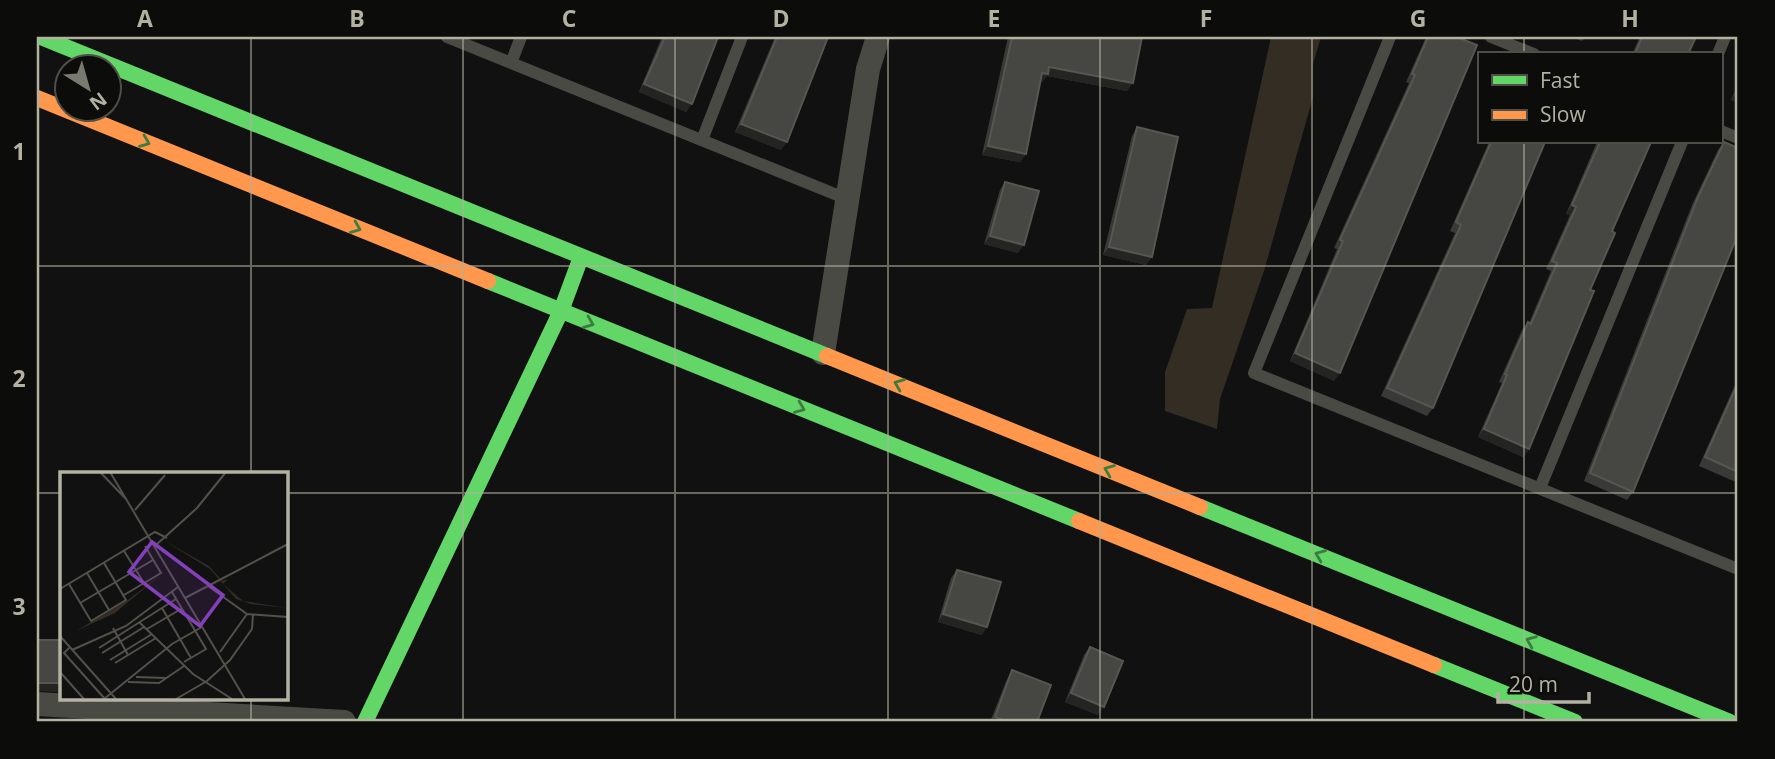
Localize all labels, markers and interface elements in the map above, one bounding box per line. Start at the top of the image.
text: A [137,2,153,34]
text: B [349,2,365,34]
text: C [562,2,576,34]
text: D [772,2,790,34]
text: E [988,2,1000,34]
text: F [1200,2,1212,34]
text: G [1410,2,1426,34]
text: H [1621,2,1639,34]
north arrow [52,52,122,122]
legend [1478,52,1722,144]
text: Fast [1540,66,1580,94]
text: N [84,87,112,117]
text: Slow [1540,100,1586,128]
one-way arrow [138,134,151,148]
text: 1 [12,135,26,167]
one-way arrow [349,219,361,233]
one-way arrow [583,314,595,328]
text: 2 [12,362,26,394]
one-way arrow [893,378,906,392]
one-way arrow [794,400,806,414]
one-way arrow [1104,464,1116,478]
inset map [60,472,287,700]
one-way arrow [1315,550,1327,564]
text: 3 [12,590,26,622]
one-way arrow [1525,636,1537,650]
scale bar [1498,661,1590,705]
text: 20 m [1509,670,1558,698]

